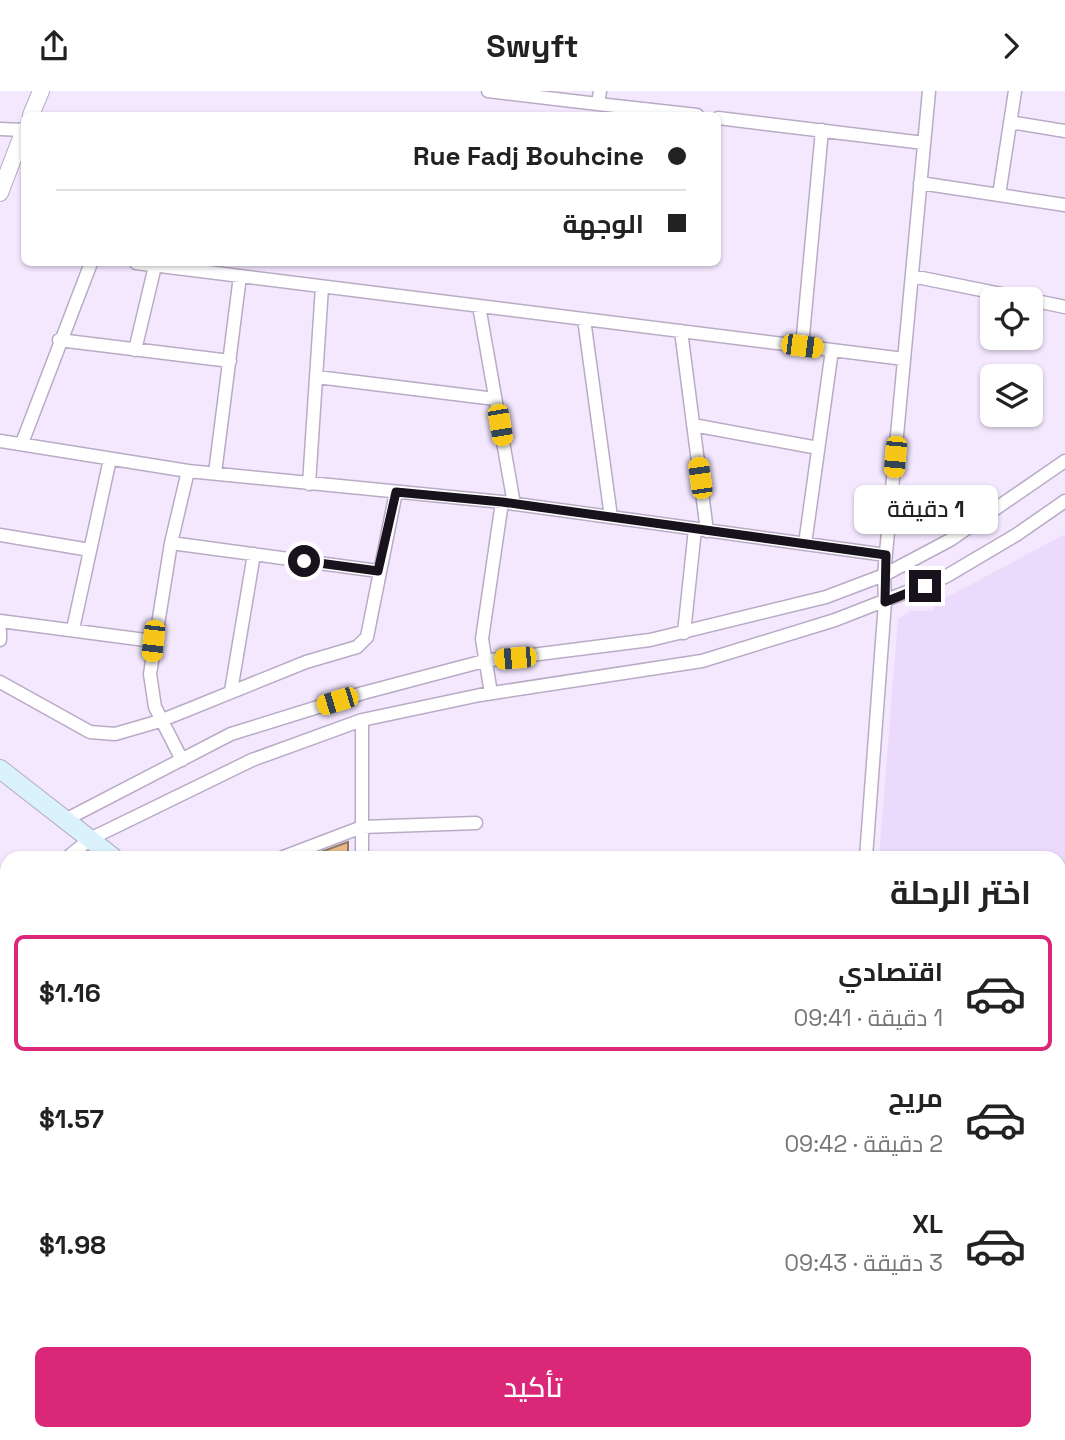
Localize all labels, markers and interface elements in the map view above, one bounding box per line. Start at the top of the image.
text: Swyft [486,26,579,66]
icon: share [35,27,73,65]
icon: forward [992,27,1030,65]
text: Rue Fadj Bouhcine [413,139,644,173]
text: الوجهة [563,207,644,241]
map controls [980,287,1043,427]
button: locate [980,287,1043,350]
car [780,333,825,359]
button: layers [980,364,1043,427]
car [487,402,514,448]
car [883,435,908,479]
car [687,456,714,500]
callout: 1 دقيقة [853,484,997,533]
text: 1 دقيقة [887,494,965,524]
route start [288,545,320,577]
route end [909,570,941,602]
car [141,619,166,663]
car [494,646,537,670]
car [314,685,361,717]
text: اختر الرحلة [890,873,1031,913]
text: اقتصادي [838,955,943,989]
icon: car [964,962,1027,1025]
text: $1.16 [39,976,101,1010]
text: 1 دقيقة · 09:41 [793,1003,943,1033]
text: مريح [888,1081,943,1115]
icon: car [964,1088,1027,1151]
text: $1.57 [39,1102,104,1136]
text: 2 دقيقة · 09:42 [784,1129,943,1159]
text: XL [912,1207,943,1241]
icon: car [964,1214,1027,1277]
text: $1.98 [39,1228,106,1262]
text: 3 دقيقة · 09:43 [784,1248,943,1278]
button: تأكيد [35,1347,1031,1427]

